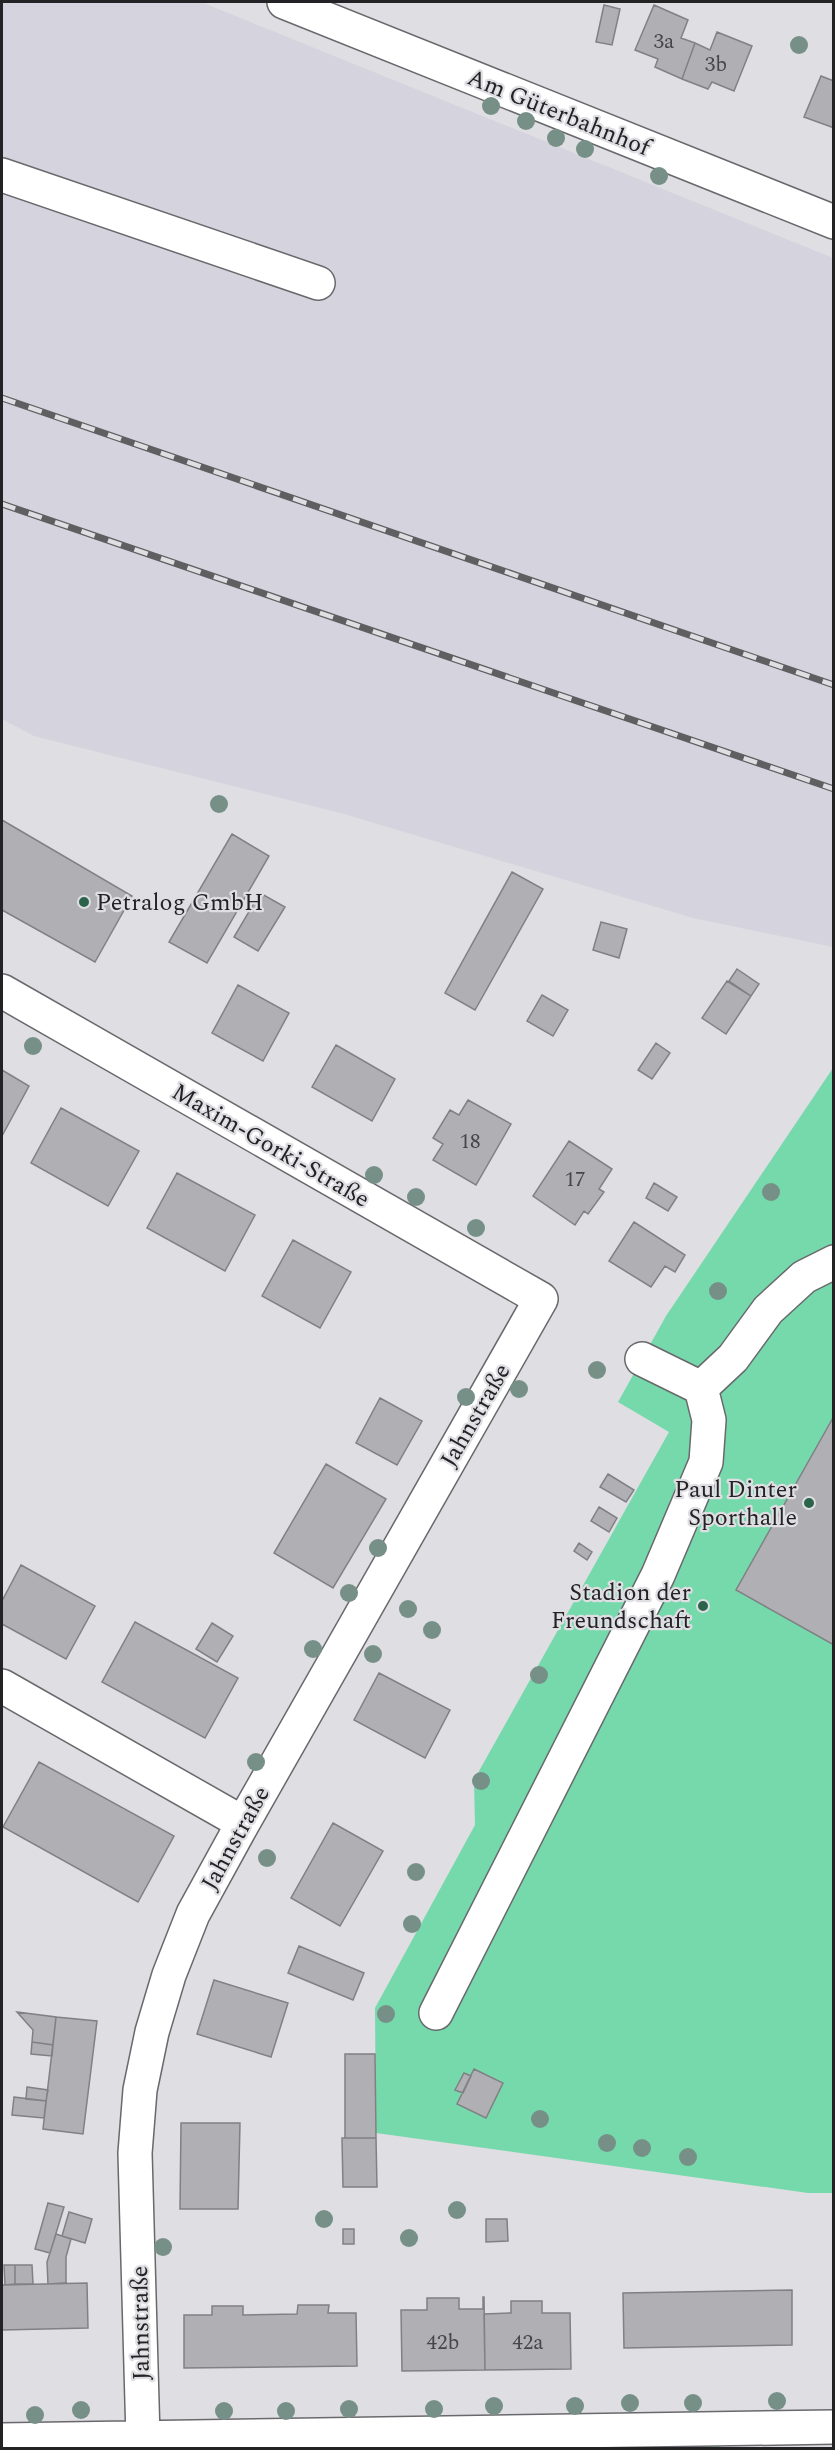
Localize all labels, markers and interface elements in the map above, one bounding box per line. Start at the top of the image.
house number: 3a [654,26,675,58]
house number: 3b [705,49,727,81]
street label: Am Güterbahnhof [462,60,657,167]
place label: Petralog GmbH [96,885,263,921]
marker: Petralog GmbH [77,895,91,909]
street label: Maxim-Gorki-Straße [165,1074,376,1217]
house number: 18 [460,1126,481,1158]
house number: 17 [565,1164,586,1196]
street label: Jahnstraße [432,1357,520,1474]
place label: Paul Dinter Sporthalle [674,1472,797,1536]
marker: Paul Dinter Sporthalle [802,1496,816,1510]
place label: Stadion der Freundschaft [551,1575,691,1639]
marker: Stadion der Freundschaft [696,1599,710,1613]
street label: Jahnstraße [192,1780,279,1897]
street label: Jahnstraße [122,2265,160,2381]
house number: 42b [427,2327,459,2359]
house number: 42a [512,2327,544,2359]

